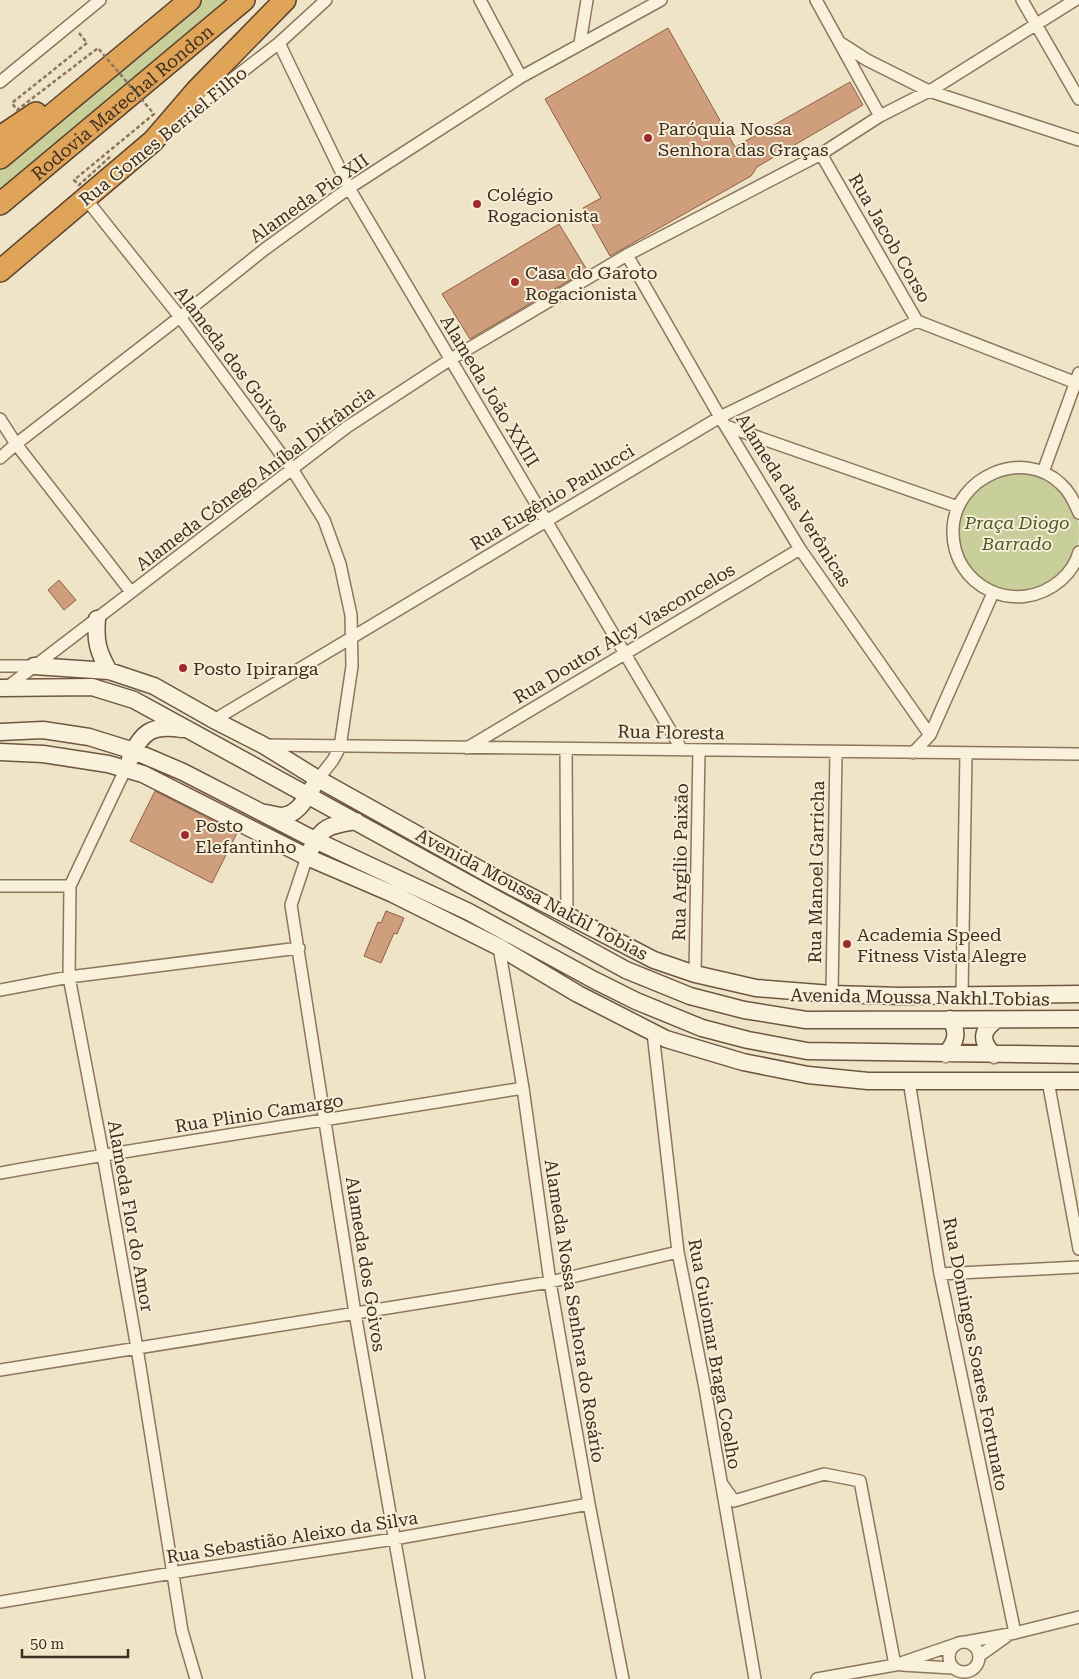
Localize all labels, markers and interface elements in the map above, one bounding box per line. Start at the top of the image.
street label: Rodovia Marechal Rondon [27,20,218,184]
street label: Rua Gomes Berriel Filho [75,62,251,210]
place label: Paróquia Nossa Senhora das Graças [658,118,829,160]
marker: Paróquia Nossa Senhora das Graças [642,132,654,144]
street label: Alameda Pio XII [246,149,372,247]
street label: Rua Jacob Corso [845,170,935,306]
place label: Colégio Rogacionista [487,184,599,226]
marker: Colégio Rogacionista [471,198,483,210]
place label: Casa do Garoto Rogacionista [525,262,657,304]
marker: Casa do Garoto Rogacionista [509,276,521,288]
street label: Alameda dos Goivos [170,282,294,436]
street label: Alameda João XXIII [436,311,544,471]
street label: Alameda Cônego Aníbal Difrância [132,381,379,575]
street label: Alameda das Verônicas [732,410,856,590]
street label: Rua Eugênio Paulucci [466,440,638,554]
park label: Praça Diogo Barrado [963,512,1070,554]
street label: Rua Doutor Alcy Vasconcelos [509,558,739,708]
place label: Posto Ipiranga [193,658,319,679]
marker: Posto Ipiranga [177,662,189,674]
street label: Rua Floresta [617,721,725,743]
street label: Rua Manoel Garricha [804,780,828,964]
street label: Rua Argílio Paixão [668,783,692,941]
place label: Posto Elefantinho [195,815,297,857]
street label: Avenida Moussa Nakhl Tobias [412,824,652,964]
marker: Posto Elefantinho [179,829,191,841]
place label: Academia Speed Fitness Vista Alegre [857,924,1027,966]
marker: Academia Speed Fitness Vista Alegre [841,938,853,950]
street label: Avenida Moussa Nakhl Tobias [790,984,1050,1010]
street label: Rua Plinio Camargo [173,1089,345,1137]
street label: Alameda Flor do Amor [104,1118,158,1314]
street label: Alameda Nossa Senhora do Rosário [541,1158,609,1464]
street label: Alameda dos Goivos [342,1175,390,1353]
street label: Rua Domingos Soares Fortunato [939,1215,1013,1493]
street label: Rua Guiomar Braga Coelho [684,1237,746,1471]
street label: Rua Sebastião Aleixo da Silva [165,1507,419,1567]
scale bar [22,1626,129,1658]
text: 50 m [30,1635,65,1653]

